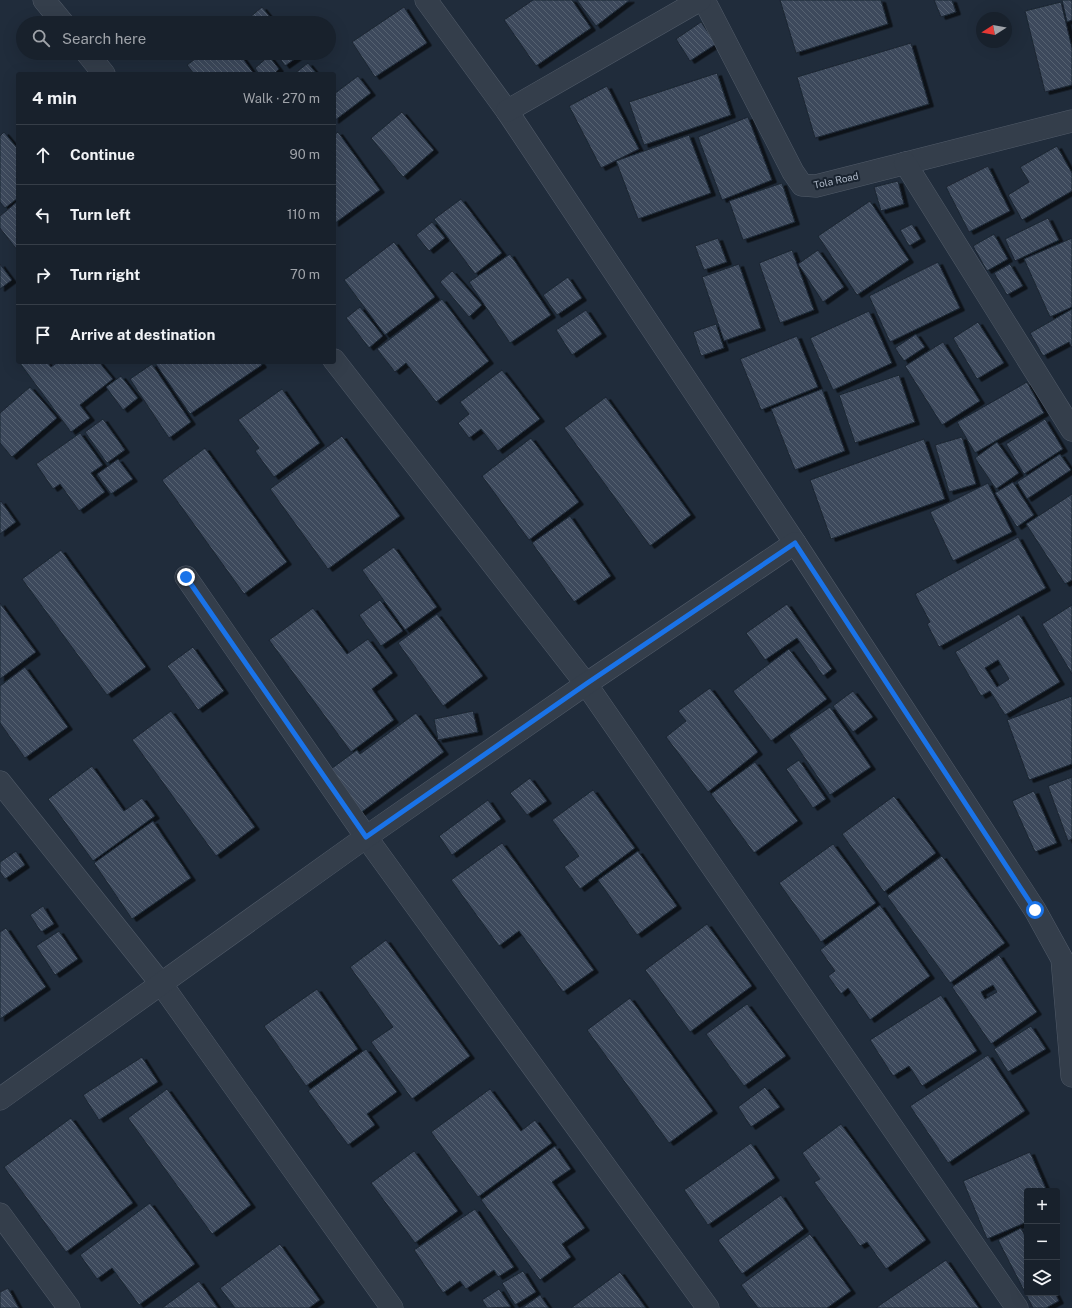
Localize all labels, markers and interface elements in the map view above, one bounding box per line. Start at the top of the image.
north arrow [976,12,1012,48]
search box [16,16,336,60]
icon: search [30,27,52,49]
text: Search here [62,30,146,47]
text: 4 min [32,88,77,108]
text: Walk · 270 m [243,91,320,106]
icon: ahead [32,144,54,166]
text: Continue [70,146,135,163]
text: 90 m [290,147,320,162]
street label: Tola Road [812,169,860,191]
icon: left [32,204,54,226]
text: Turn left [70,206,131,223]
text: 110 m [287,207,320,222]
icon: right [32,264,54,286]
text: Turn right [70,266,140,283]
text: 70 m [290,267,320,282]
icon: arrive [32,324,54,346]
text: Arrive at destination [70,326,215,343]
route end [177,568,195,586]
route start [1026,901,1044,919]
map controls [1024,1188,1060,1296]
button: + [1024,1188,1060,1224]
button: − [1024,1224,1060,1260]
button: layers [1024,1260,1060,1296]

